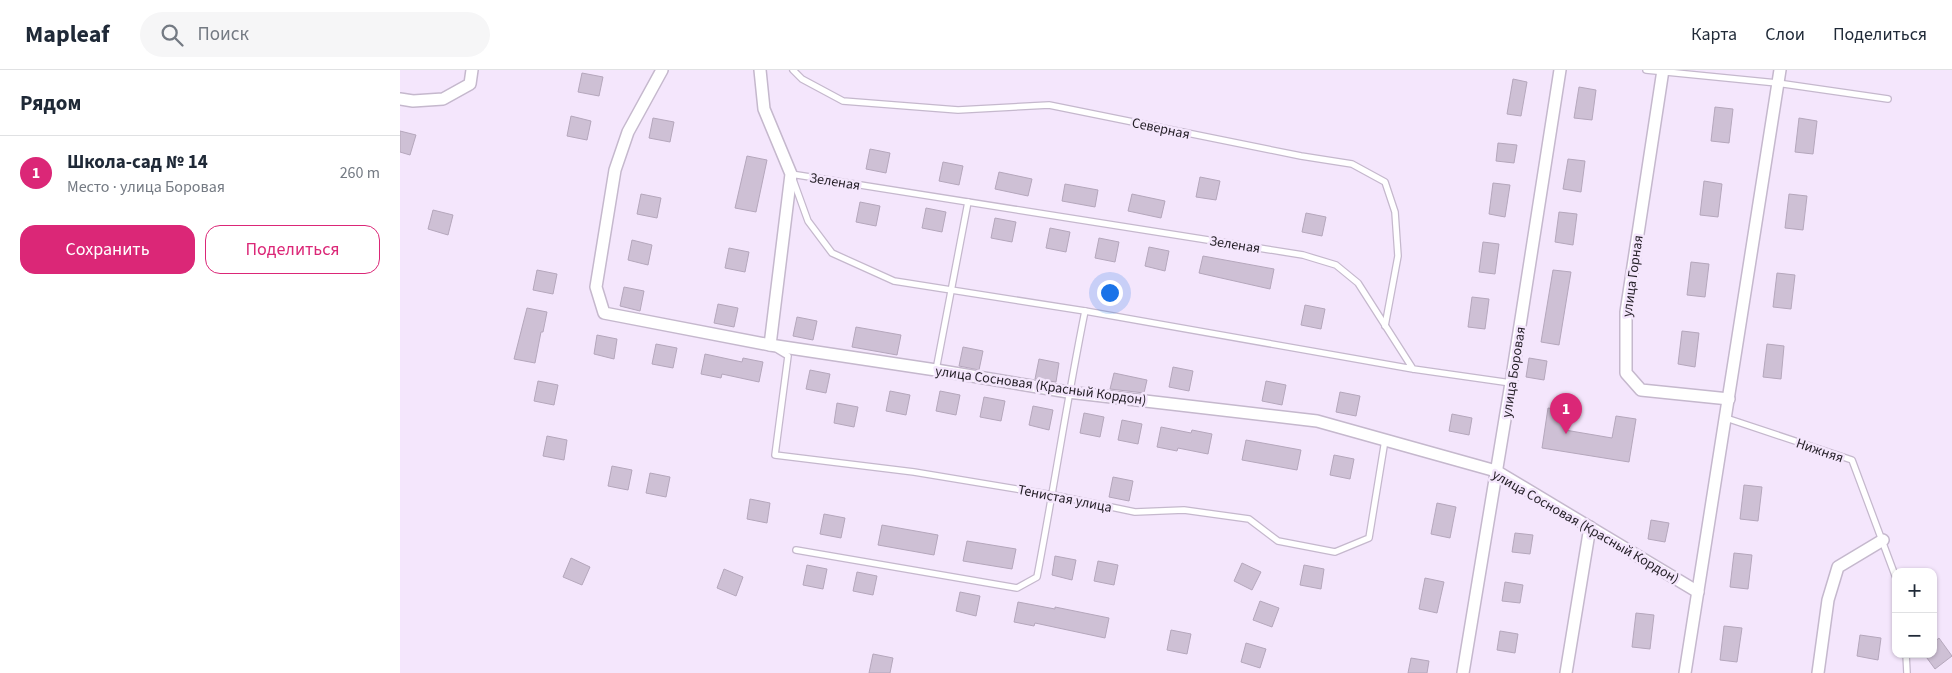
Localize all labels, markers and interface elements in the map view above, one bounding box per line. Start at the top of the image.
search box [140,12,490,57]
text: Mapleaf [25,17,110,52]
icon: search [158,21,186,49]
text: Поиск [198,21,249,48]
text: Карта [1691,22,1737,47]
text: Слои [1765,22,1805,47]
text: Поделиться [1833,22,1927,47]
text: Рядом [20,88,81,118]
street label: Северная [1130,113,1192,145]
text: Школа-сад № 14 [67,149,208,176]
text: 1 [32,162,40,184]
text: 260 m [340,162,380,184]
street label: Зеленая [808,168,862,196]
text: Место · улица Боровая [67,176,225,198]
button: Сохранить [20,225,195,274]
button: Поделиться [205,225,380,274]
street label: Зеленая [1208,231,1262,259]
street label: улица Горная [1617,234,1649,318]
your location [1097,280,1123,306]
street label: улица Боровая [1497,325,1531,419]
street label: улица Сосновая (Красный Кордон) [934,361,1148,411]
pin: 1 [1550,393,1582,434]
street label: Нижняя [1793,434,1846,468]
street label: улица Сосновая (Красный Кордон) [1488,465,1683,589]
street label: Тенистая улица [1016,480,1114,518]
map controls [1892,568,1937,658]
button: + [1892,568,1937,613]
button: − [1892,613,1937,658]

